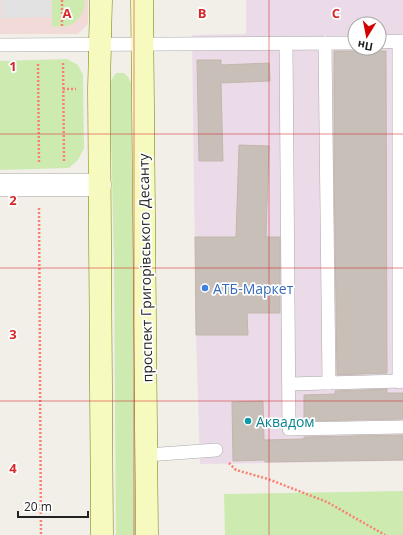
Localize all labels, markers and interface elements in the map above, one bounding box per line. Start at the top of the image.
text: A [63,4,72,22]
text: B [198,4,207,22]
text: C [332,4,340,22]
north arrow [347,16,387,56]
text: Пн [356,38,374,55]
text: 1 [9,57,17,75]
street label: проспект Григорівського Десанту [133,152,156,383]
text: 2 [9,191,17,209]
place label: АТБ-Маркет [213,279,294,298]
marker: АТБ-Маркет [200,283,210,293]
text: 3 [9,325,17,343]
place label: Аквадом [256,412,315,431]
marker: Аквадом [243,416,253,426]
text: 4 [9,459,17,477]
scale bar [18,493,88,519]
text: 20 m [24,498,52,515]

